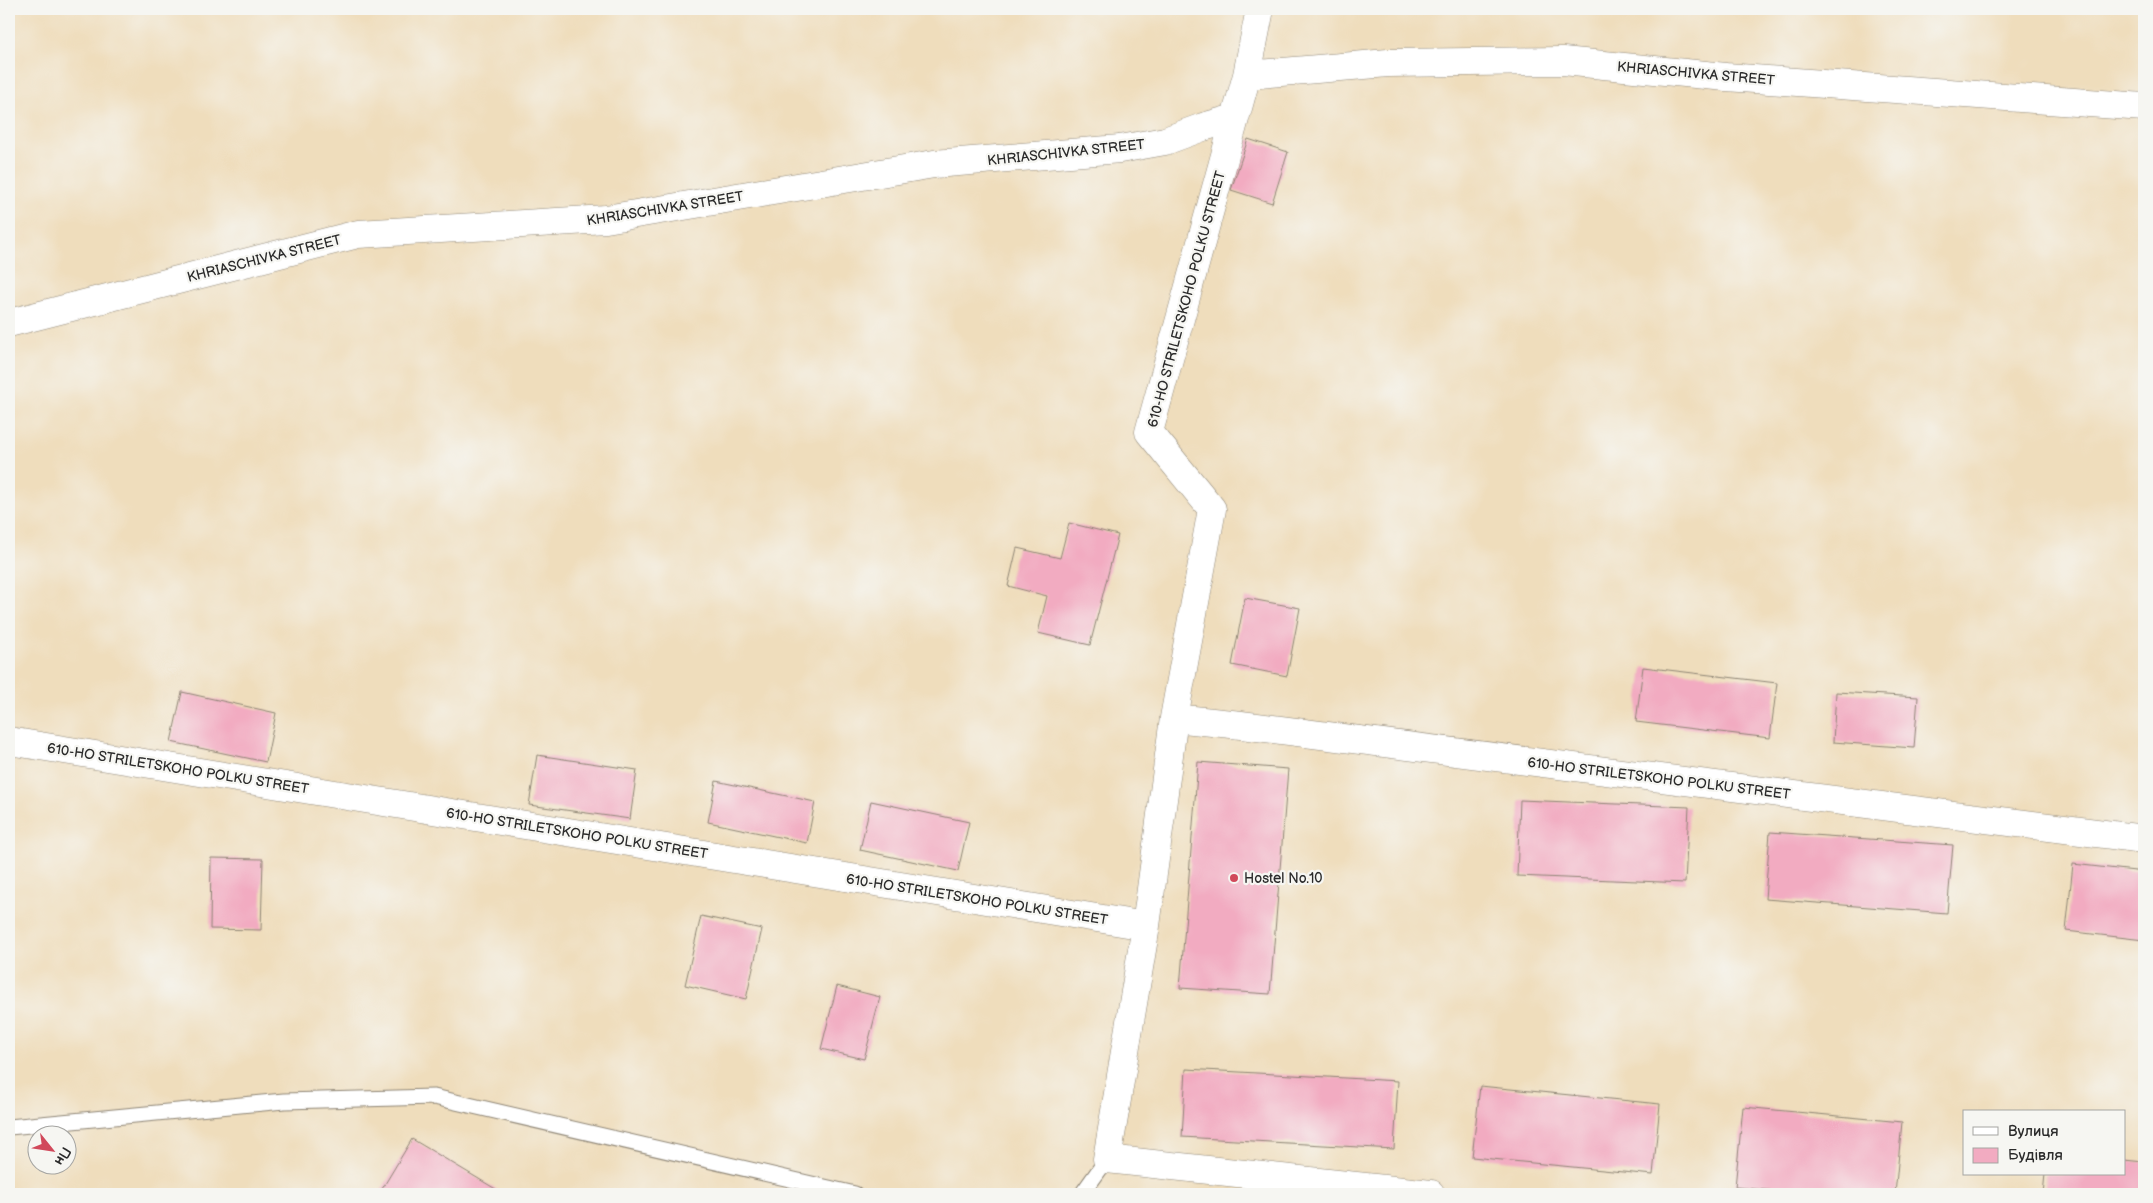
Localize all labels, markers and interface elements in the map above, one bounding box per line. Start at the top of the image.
street label: KHRIASCHIVKA STREET [1616,58,1776,89]
street label: KHRIASCHIVKA STREET [986,136,1146,169]
street label: 610-HO STRILETSKOHO POLKU STREET [1144,168,1229,429]
street label: KHRIASCHIVKA STREET [586,188,745,229]
street label: KHRIASCHIVKA STREET [185,231,344,286]
street label: 610-HO STRILETSKOHO POLKU STREET [46,739,311,798]
street label: 610-HO STRILETSKOHO POLKU STREET [1526,754,1792,803]
street label: 610-HO STRILETSKOHO POLKU STREET [445,804,710,863]
street label: 610-HO STRILETSKOHO POLKU STREET [845,870,1110,929]
place label: Hostel No.10 [1244,870,1323,887]
marker: Hostel No.10 [1228,872,1240,884]
legend [1963,1110,2126,1176]
text: Вулиця [2008,1122,2059,1141]
north arrow [28,1126,78,1176]
text: Пн [51,1144,75,1169]
text: Будівля [2008,1146,2063,1165]

